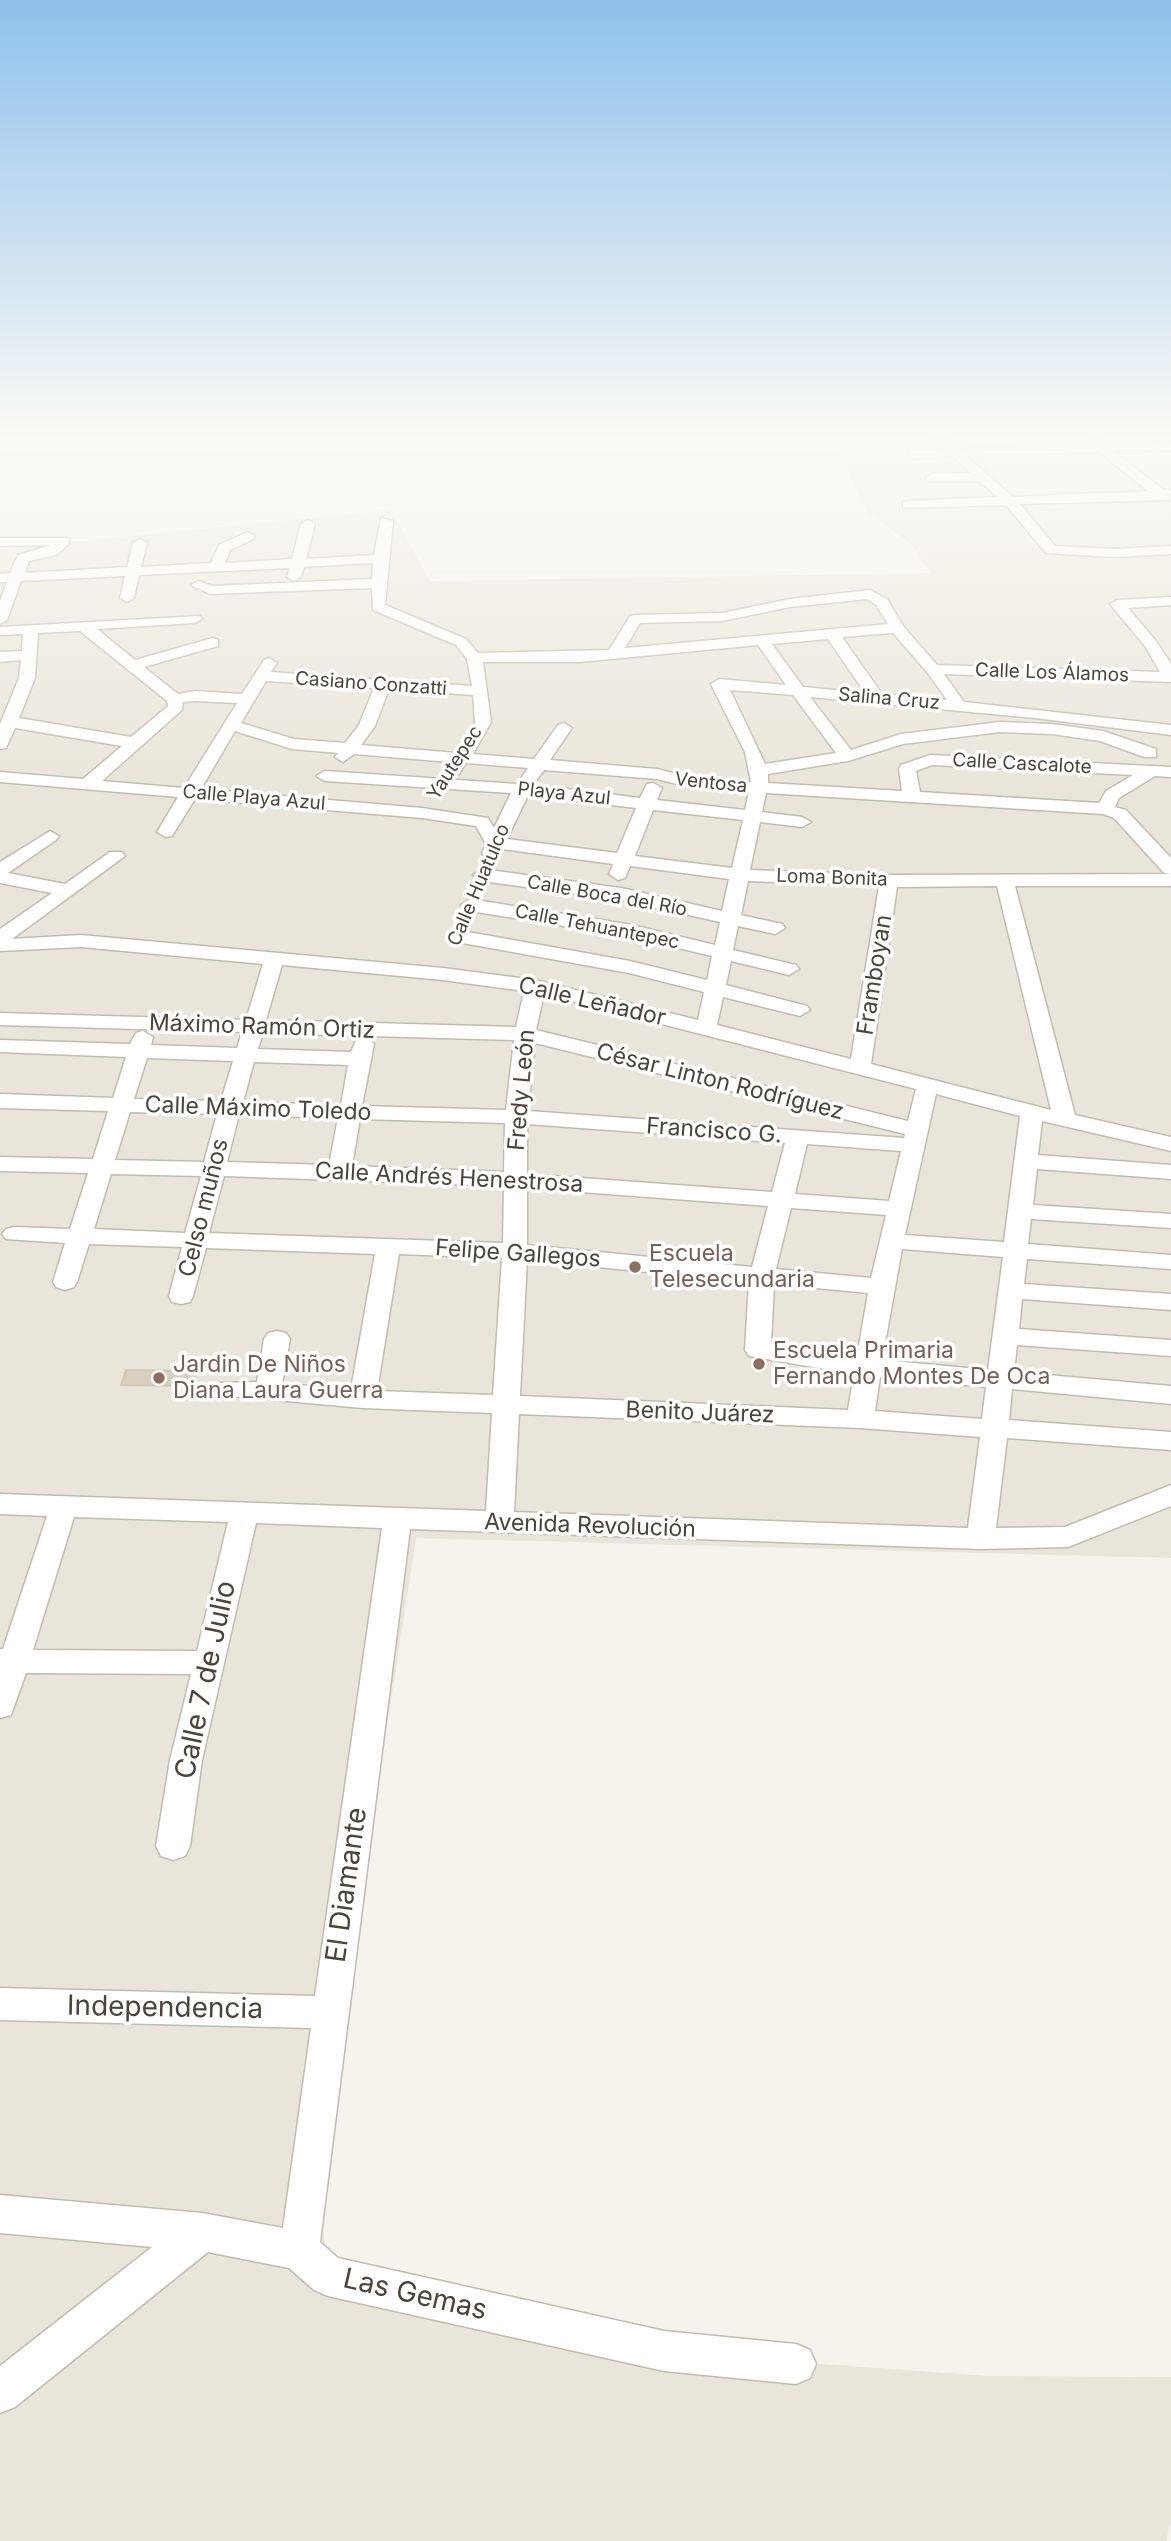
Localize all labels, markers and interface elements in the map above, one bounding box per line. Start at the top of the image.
street label: Calle Los Álamos [975,659,1129,687]
street label: Casiano Conzatti [294,667,448,701]
street label: Salina Cruz [837,683,941,715]
street label: Yautepec [423,722,487,804]
street label: Calle Cascalote [952,749,1092,779]
street label: Ventosa [674,768,748,798]
street label: Playa Azul [516,778,612,810]
street label: Calle Playa Azul [182,780,326,816]
street label: Calle Huatulco [443,820,515,950]
street label: Loma Bonita [776,865,888,891]
street label: Calle Boca del Río [525,871,689,921]
street label: Calle Tehuantepec [513,900,681,954]
street label: Framboyan [852,913,898,1037]
street label: Calle Leñador [516,972,668,1032]
street label: Máximo Ramón Ortiz [148,1009,376,1045]
street label: Fredy León [503,1028,541,1152]
street label: César Linton Rodríguez [593,1038,847,1126]
street label: Calle Máximo Toledo [144,1091,372,1127]
street label: Francisco G. [645,1112,783,1150]
street label: Celso muños [174,1136,234,1280]
street label: Calle Andrés Henestrosa [314,1157,584,1199]
street label: Felipe Gallegos [434,1234,602,1274]
place label: Escuela Telesecundaria [649,1240,815,1294]
marker: Escuela Telesecundaria [627,1259,643,1275]
place label: Escuela Primaria Fernando Montes De Oca [773,1337,1050,1391]
place label: Jardin De Niños Diana Laura Guerra [173,1351,383,1405]
marker: Escuela Primaria Fernando Montes De Oca [751,1356,767,1372]
marker: Jardin De Niños Diana Laura Guerra [151,1370,167,1386]
street label: Benito Juárez [625,1397,775,1429]
street label: Avenida Revolución [484,1509,696,1543]
street label: Calle 7 de Julio [169,1578,243,1782]
street label: El Diamante [319,1805,375,1965]
street label: Independencia [67,1989,263,2027]
street label: Las Gemas [340,2262,490,2328]

